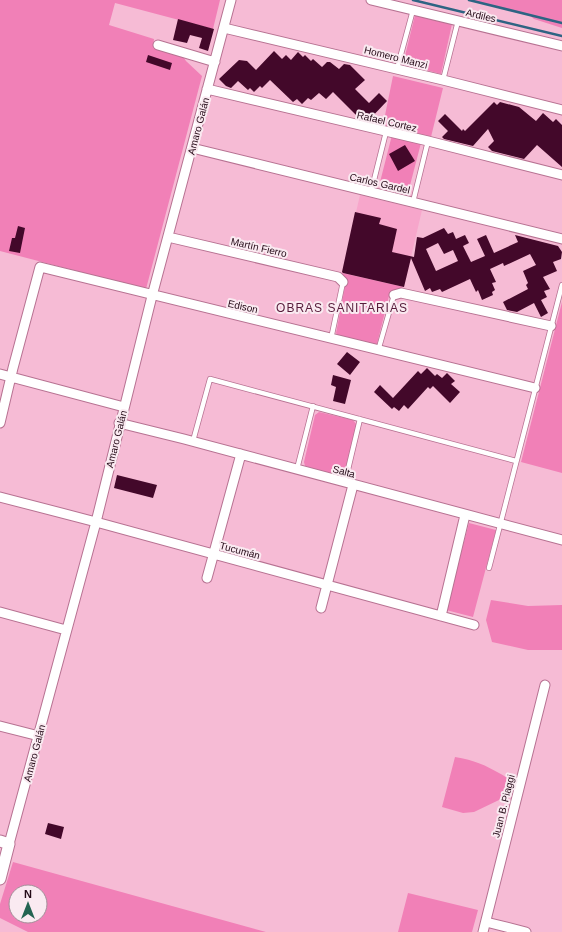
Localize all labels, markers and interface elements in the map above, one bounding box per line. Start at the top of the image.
street label: Ardiles [465,7,497,24]
street label: Homero Manzi [363,44,429,71]
street label: Amaro Galán [186,96,211,156]
street label: Rafael Cortez [356,109,418,134]
street label: Carlos Gardel [349,171,411,196]
street label: Martín Fierro [230,236,288,259]
street label: Edison [227,298,259,315]
district label: OBRAS SANITARIAS [276,301,408,315]
street label: Amaro Galán [104,409,129,469]
street label: Salta [331,463,357,480]
street label: Tucumán [218,540,261,561]
street label: Amaro Galán [22,723,47,783]
street label: Juan B. Piaggi [490,773,517,839]
north arrow [8,884,48,924]
text: N [24,888,32,900]

